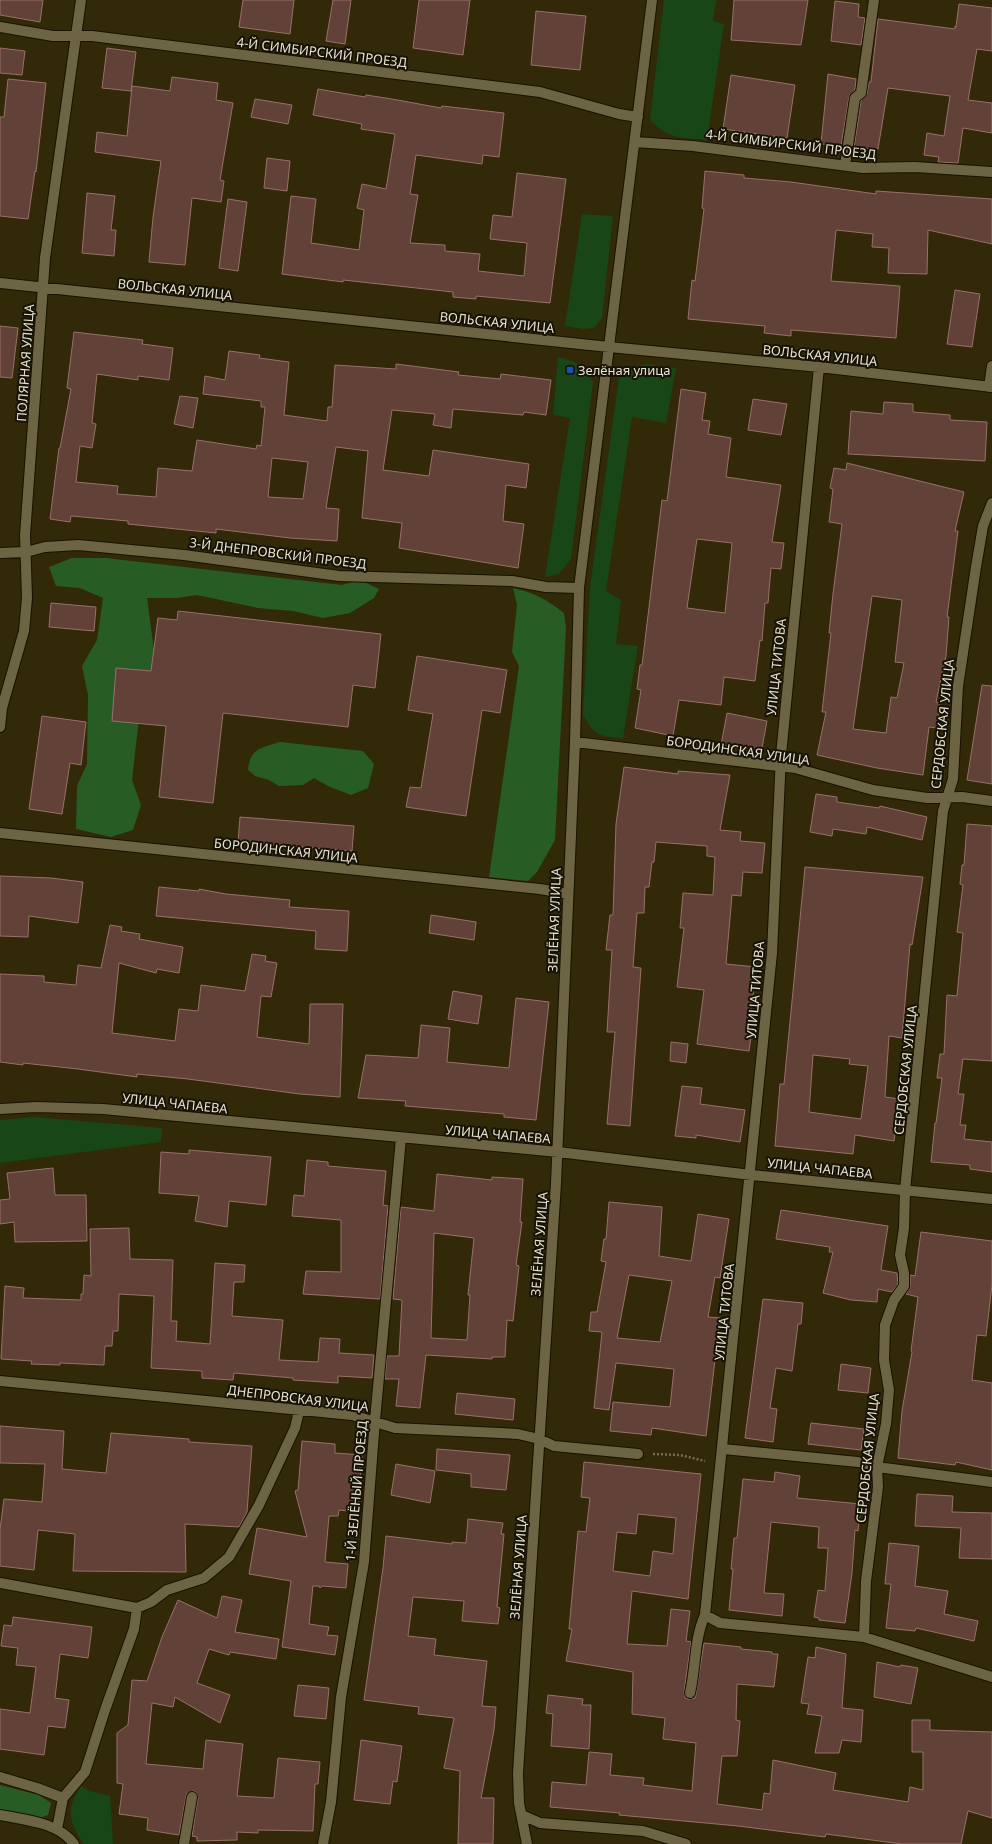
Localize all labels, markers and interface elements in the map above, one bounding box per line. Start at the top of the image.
street label: 4-Й СИМБИРСКИЙ ПРОЕЗД [236,33,409,71]
street label: 4-Й СИМБИРСКИЙ ПРОЕЗД [705,125,878,163]
street label: ВОЛЬСКАЯ УЛИЦА [117,274,234,304]
street label: ПОЛЯРНАЯ УЛИЦА [12,303,38,422]
street label: ВОЛЬСКАЯ УЛИЦА [439,307,556,337]
street label: ВОЛЬСКАЯ УЛИЦА [762,340,879,370]
place label: Зелёная улица [578,361,670,379]
marker: Зелёная улица [565,365,575,375]
street label: 3-Й ДНЕПРОВСКИЙ ПРОЕЗД [189,533,368,573]
street label: УЛИЦА ТИТОВА [762,617,790,717]
street label: СЕРДОБСКАЯ УЛИЦА [926,658,958,790]
street label: БОРОДИНСКАЯ УЛИЦА [665,731,812,769]
street label: БОРОДИНСКАЯ УЛИЦА [213,833,360,867]
street label: ЗЕЛЁНАЯ УЛИЦА [543,867,565,972]
street label: УЛИЦА ТИТОВА [742,940,768,1039]
street label: СЕРДОБСКАЯ УЛИЦА [889,1004,921,1136]
street label: УЛИЦА ЧАПАЕВА [121,1089,229,1118]
street label: УЛИЦА ЧАПАЕВА [444,1120,552,1148]
street label: УЛИЦА ЧАПАЕВА [766,1154,874,1183]
street label: ЗЕЛЁНАЯ УЛИЦА [526,1191,552,1297]
street label: УЛИЦА ТИТОВА [710,1262,738,1362]
street label: ДНЕПРОВСКАЯ УЛИЦА [226,1380,370,1416]
street label: СЕРДОБСКАЯ УЛИЦА [851,1392,883,1524]
street label: 1-Й ЗЕЛЁНЫЙ ПРОЕЗД [341,1419,371,1562]
street label: ЗЕЛЁНАЯ УЛИЦА [505,1514,531,1620]

